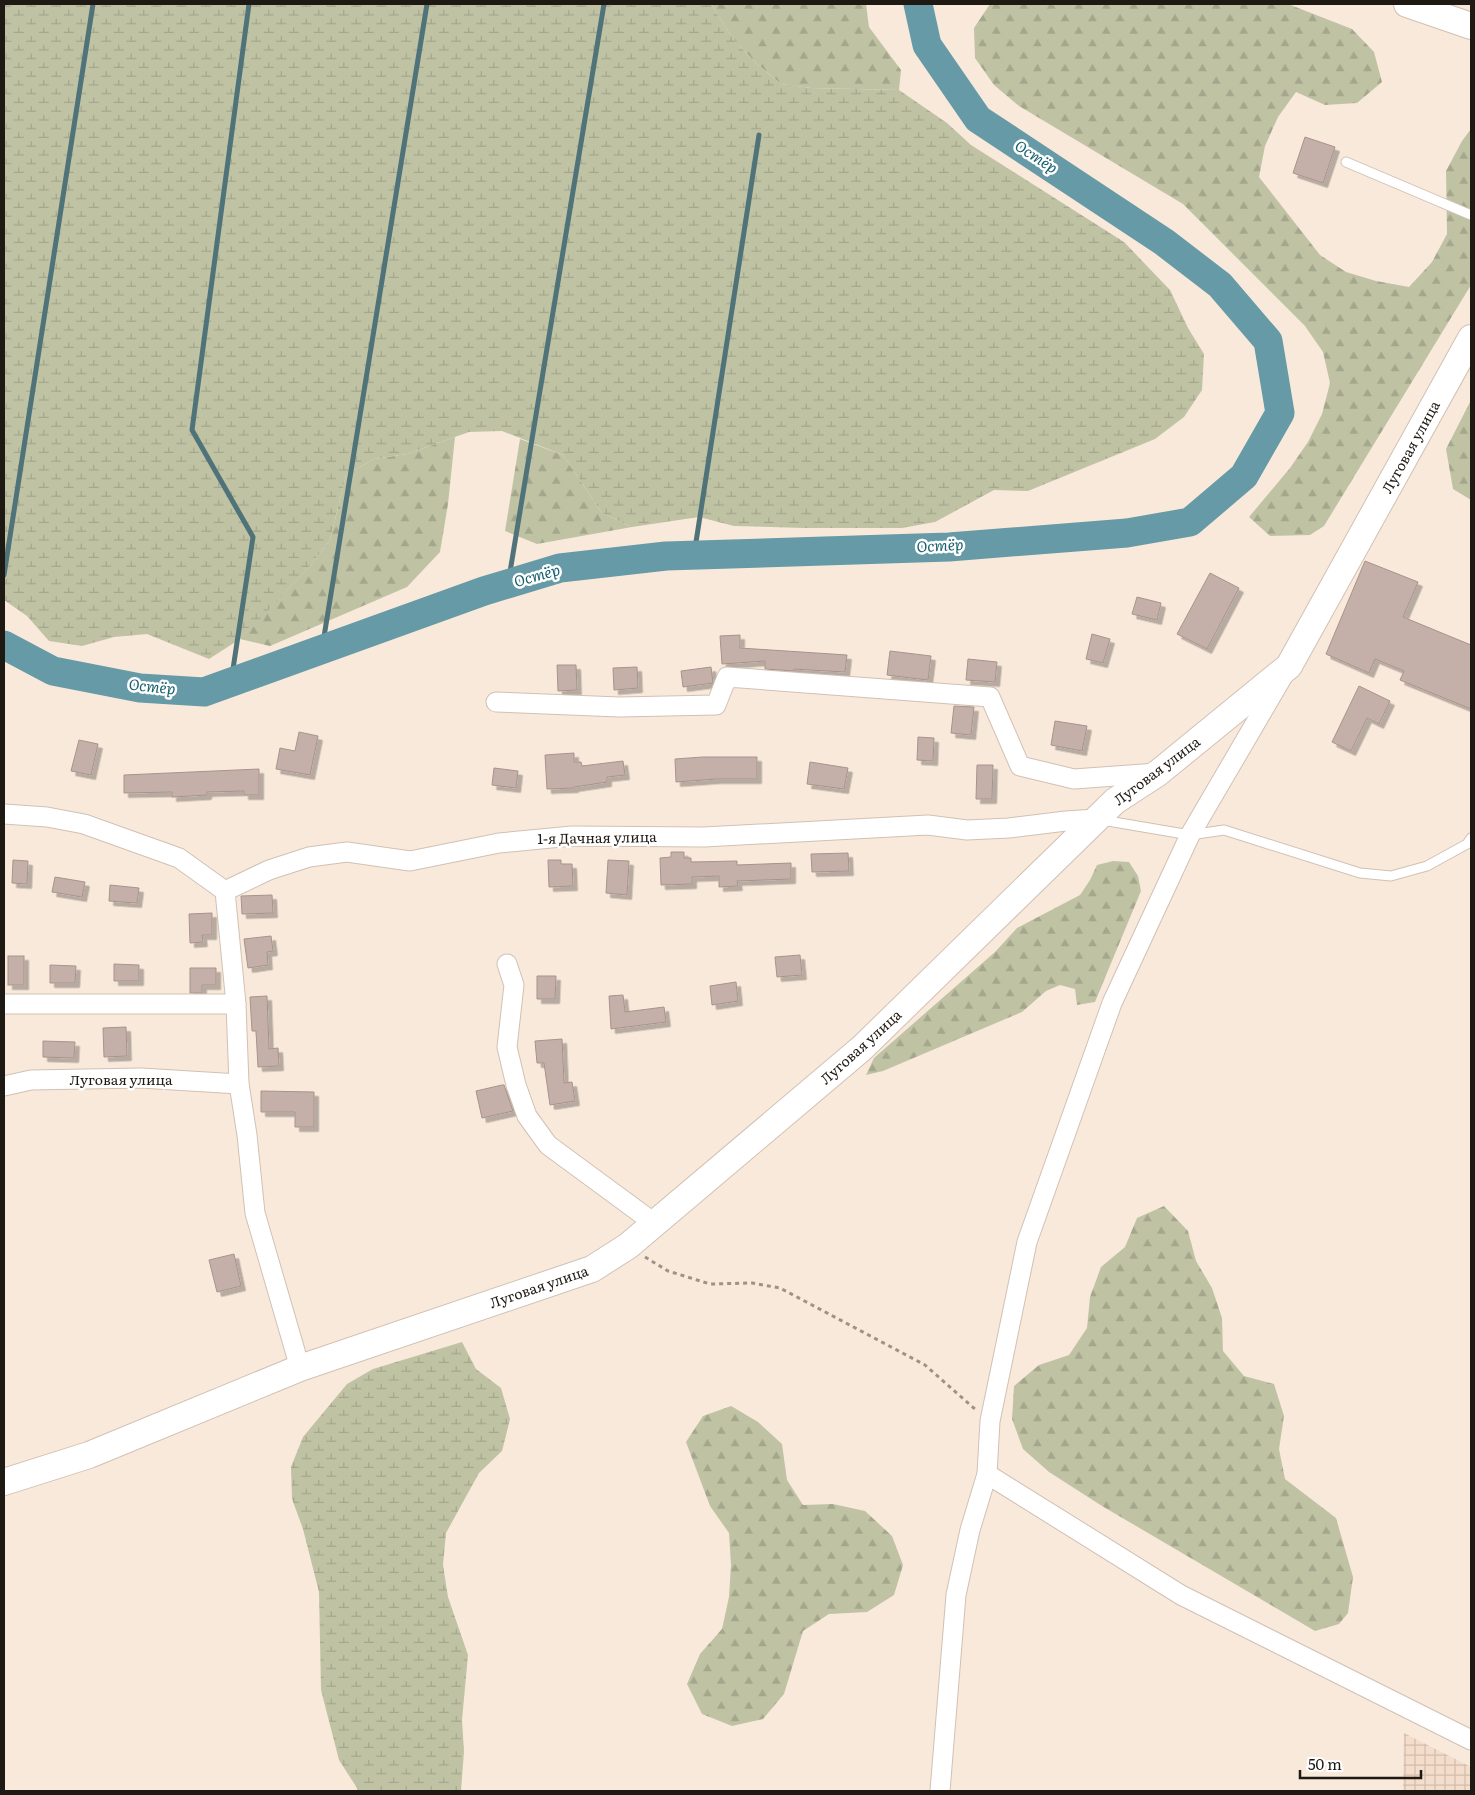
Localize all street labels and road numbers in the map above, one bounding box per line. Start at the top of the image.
street label: Луговая улица [1376,396,1444,496]
street label: Луговая улица [1109,731,1204,809]
street label: 1-я Дачная улица [537,826,657,848]
street label: Луговая улица [815,1004,906,1088]
street label: Луговая улица [69,1069,173,1089]
street label: Луговая улица [487,1260,591,1312]

